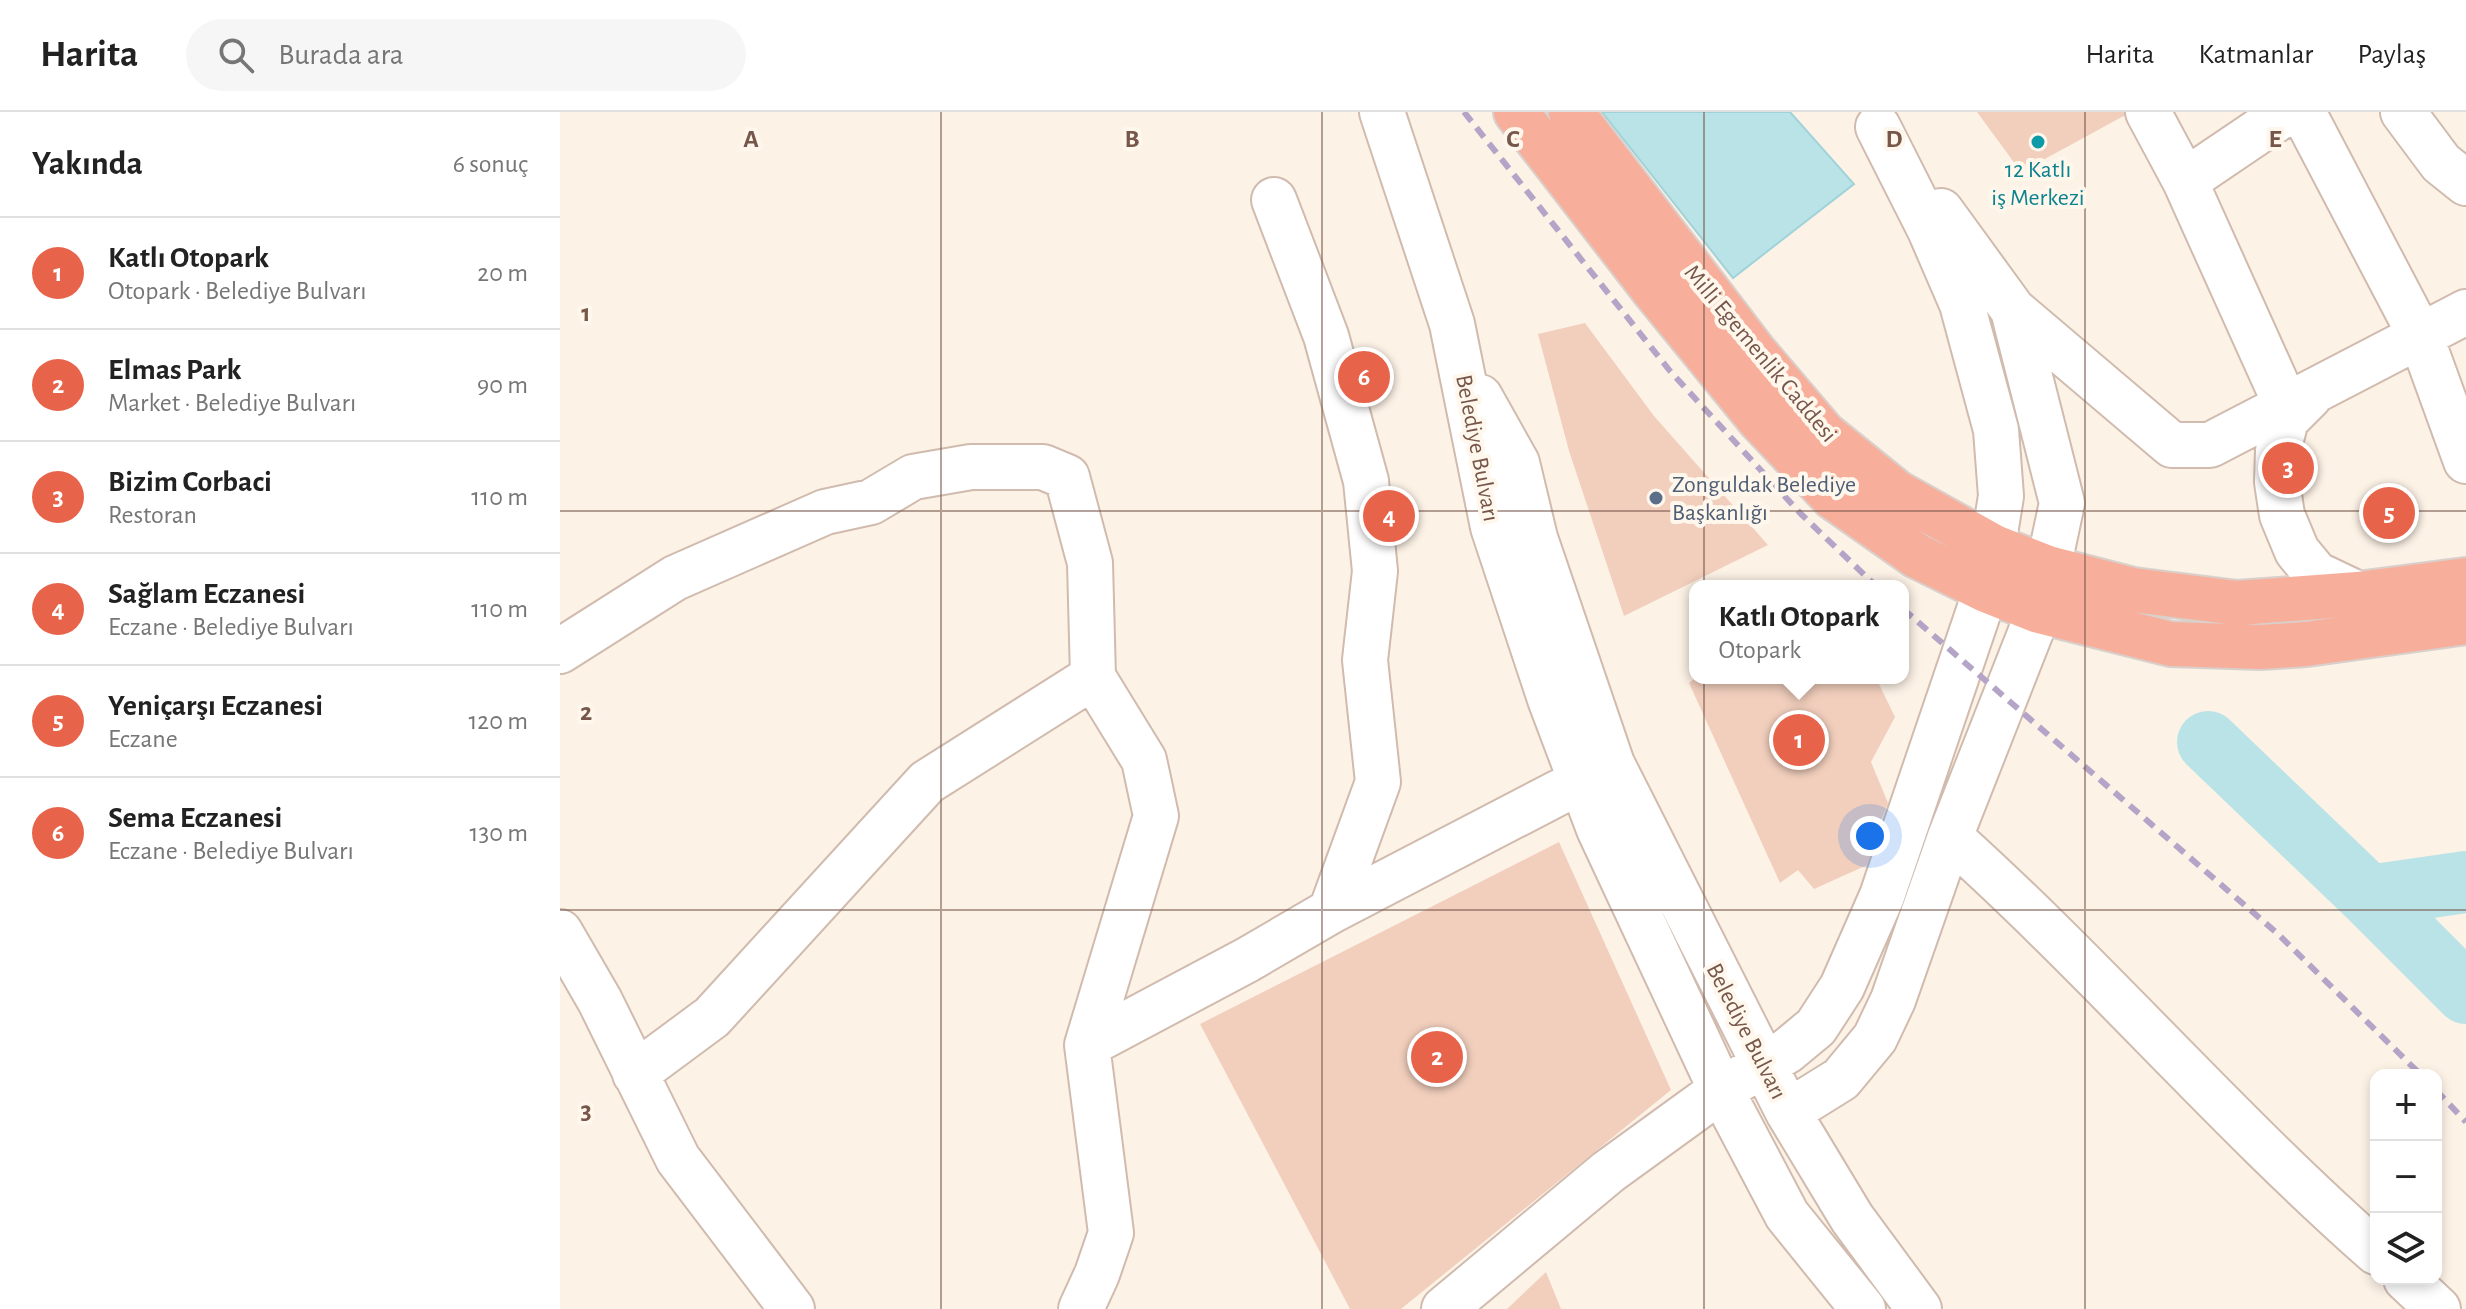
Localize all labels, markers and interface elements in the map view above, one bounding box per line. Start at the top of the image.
search box [186,19,746,91]
icon: search [214,33,258,77]
text: Harita [40,36,138,74]
text: Burada ara [278,40,404,70]
text: Harita [2085,41,2154,69]
text: Katmanlar [2198,41,2313,69]
text: Paylaş [2357,41,2426,69]
text: A [743,126,759,152]
text: B [1124,126,1140,152]
text: C [1506,126,1520,152]
text: D [1885,126,1903,152]
text: E [2268,126,2282,152]
marker: 12 Katlı iş Merkezi [2029,133,2047,151]
text: Yakında [32,147,143,181]
text: 6 sonuç [453,151,528,177]
place label: 12 Katlı iş Merkezi [1991,158,2085,210]
text: Katlı Otopark [108,243,269,273]
text: 1 [53,260,63,286]
text: 20 m [477,260,528,286]
street label: Milli Egemenlik Caddesi [1679,260,1841,447]
text: Otopark · Belediye Bulvarı [108,278,367,304]
text: 1 [581,300,591,326]
pin: 6 [1338,347,1390,407]
text: Elmas Park [108,355,241,385]
text: 2 [52,372,64,398]
text: 90 m [477,372,528,398]
street label: Belediye Bulvarı [1451,373,1503,524]
text: Market · Belediye Bulvarı [108,390,356,416]
pin: 3 [2262,438,2314,498]
text: Bizim Corbaci [108,467,272,497]
place label: Zonguldak Belediye Başkanlığı [1672,473,1856,525]
pin: 5 [2363,483,2415,543]
text: 3 [52,484,64,510]
text: 110 m [471,484,528,510]
pin: 4 [1363,486,1415,546]
marker: Zonguldak Belediye Başkanlığı [1647,489,1665,507]
text: Restoran [108,502,197,528]
text: Sağlam Eczanesi [108,579,305,609]
popup [1689,580,1909,684]
text: 4 [51,596,65,622]
text: 110 m [471,596,528,622]
text: Katlı Otopark [1719,602,1879,632]
text: Eczane · Belediye Bulvarı [108,614,354,640]
text: Otopark [1719,637,1801,663]
text: Yeniçarşı Eczanesi [108,691,323,721]
text: 2 [580,699,592,725]
text: 5 [52,708,64,734]
text: 120 m [468,708,528,734]
pin: 1 [1773,710,1825,770]
text: Eczane [108,726,178,752]
text: Sema Eczanesi [108,803,282,833]
your location [1850,816,1890,856]
text: 6 [52,820,64,846]
text: 130 m [470,820,528,846]
text: Eczane · Belediye Bulvarı [108,838,354,864]
street label: Belediye Bulvarı [1702,960,1791,1103]
pin: 2 [1411,1027,1463,1087]
map controls [2370,1069,2442,1285]
button: + [2370,1069,2442,1141]
text: 3 [580,1098,592,1124]
button: − [2370,1141,2442,1213]
button: layers [2370,1213,2442,1285]

